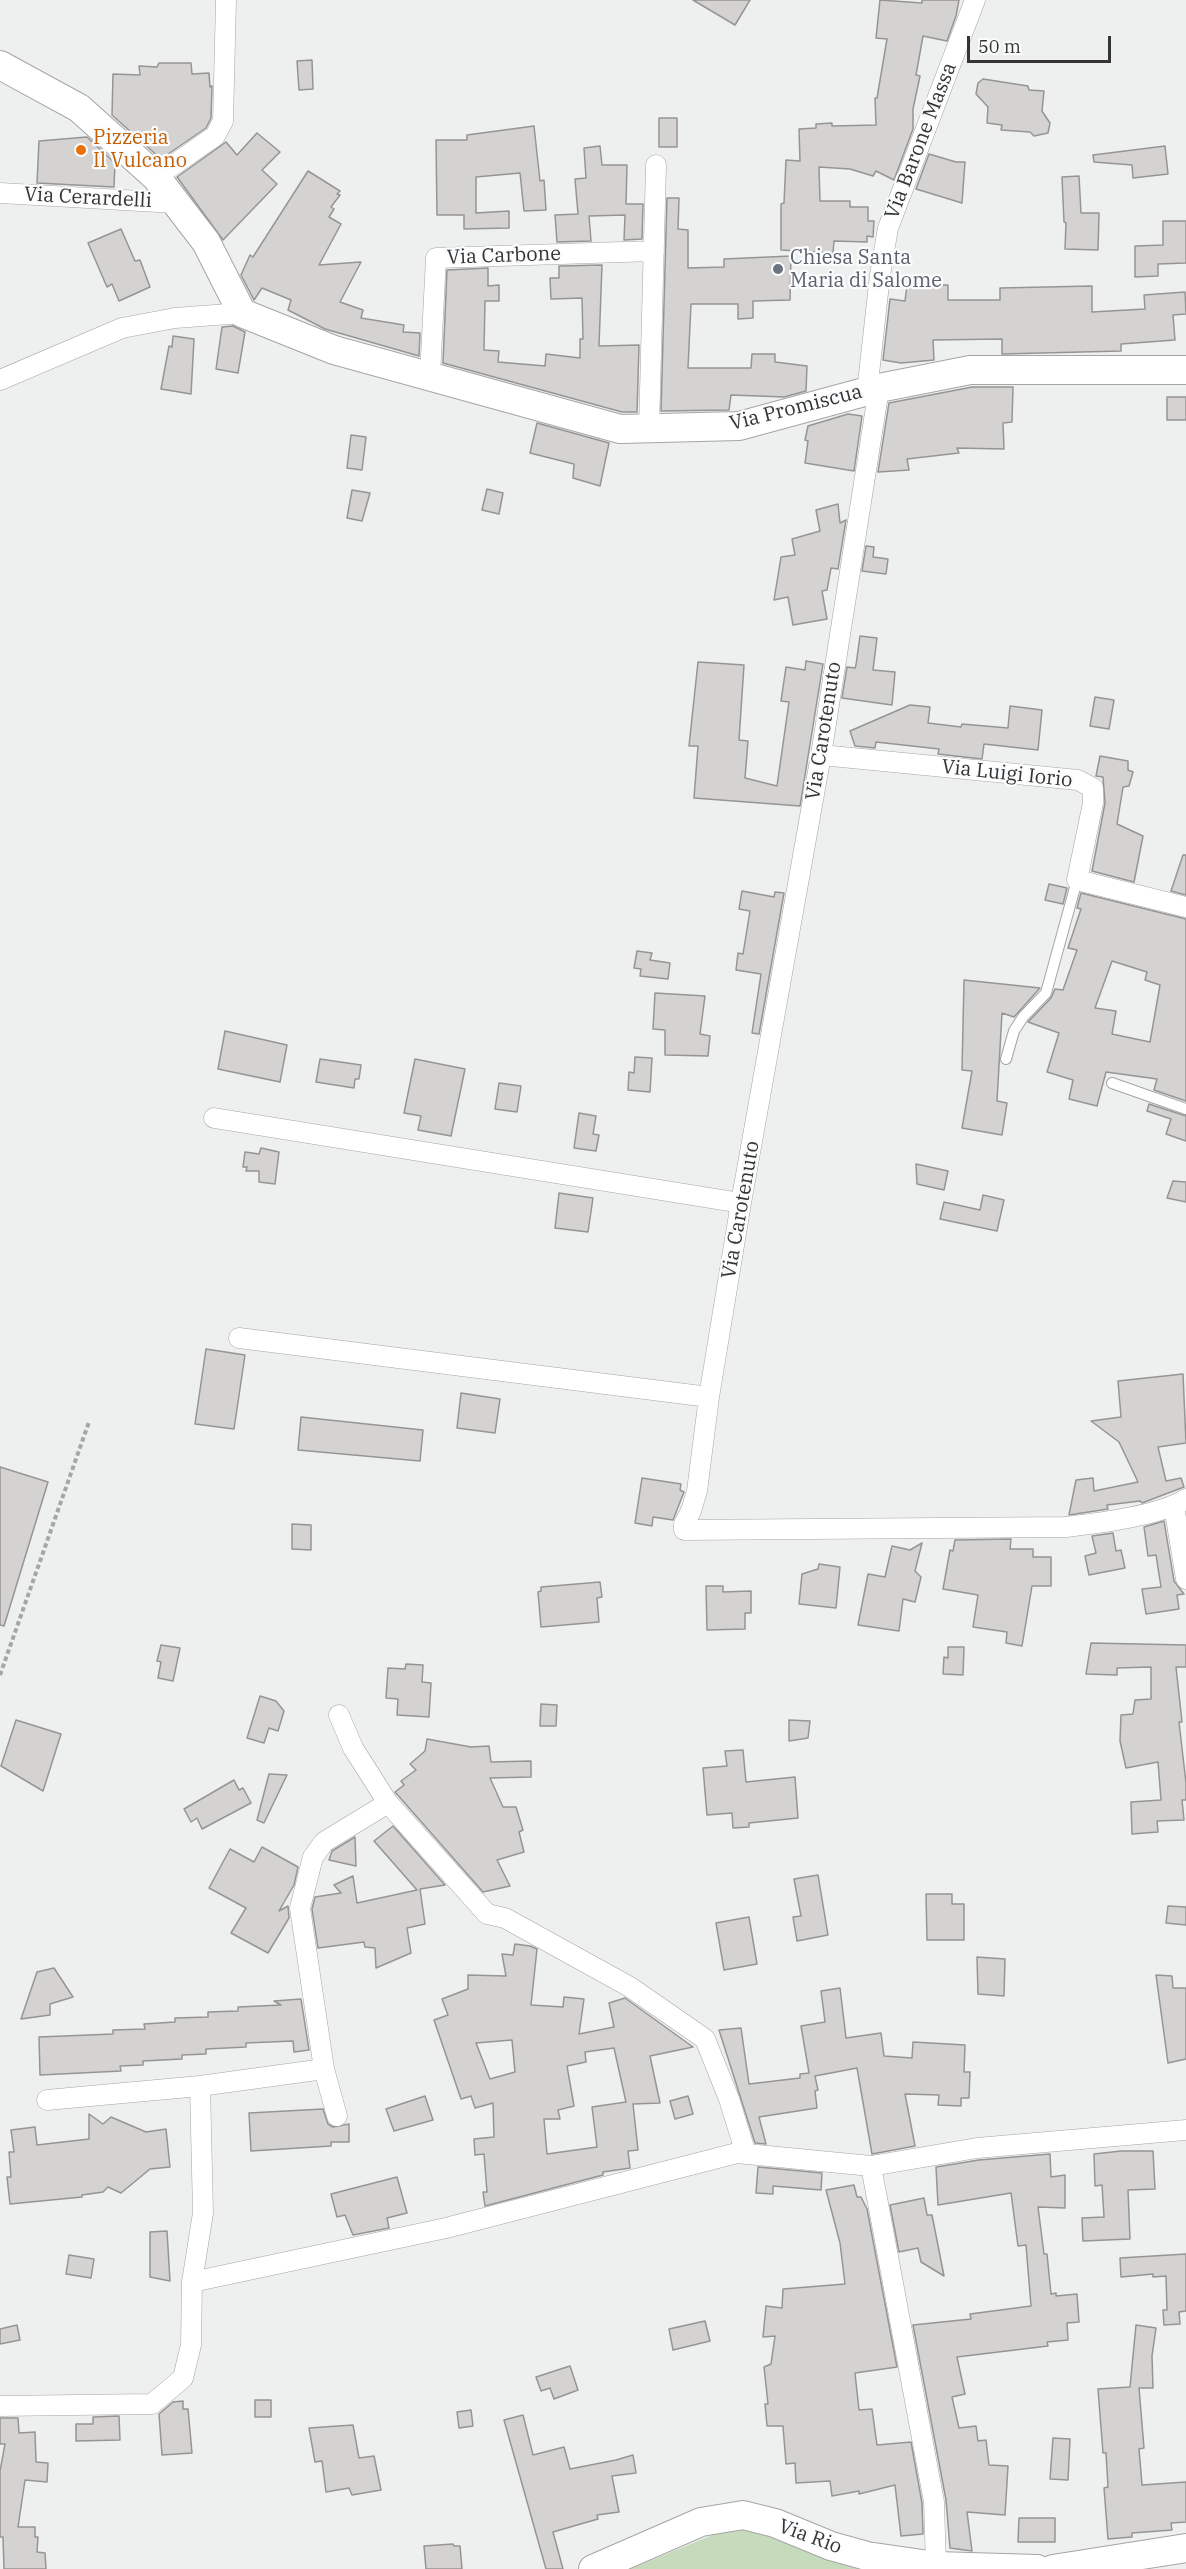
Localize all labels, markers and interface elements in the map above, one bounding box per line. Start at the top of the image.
scale bar [970,24,1114,62]
text: 50 m [978,35,1021,58]
street label: Via Barone Massa [880,59,962,223]
place label: Pizzeria Il Vulcano [93,126,187,173]
marker: Pizzeria Il Vulcano [74,143,88,157]
street label: Via Cerardelli [23,183,153,213]
street label: Via Carbone [446,242,562,270]
place label: Chiesa Santa Maria di Salome [790,246,942,293]
marker: Chiesa Santa Maria di Salome [771,262,785,276]
street label: Via Promiscua [727,380,865,436]
street label: Via Carotenuto [801,660,847,802]
street label: Via Luigi Iorio [940,755,1074,793]
street label: Via Carotenuto [717,1139,765,1281]
street label: Via Rio [775,2514,845,2560]

